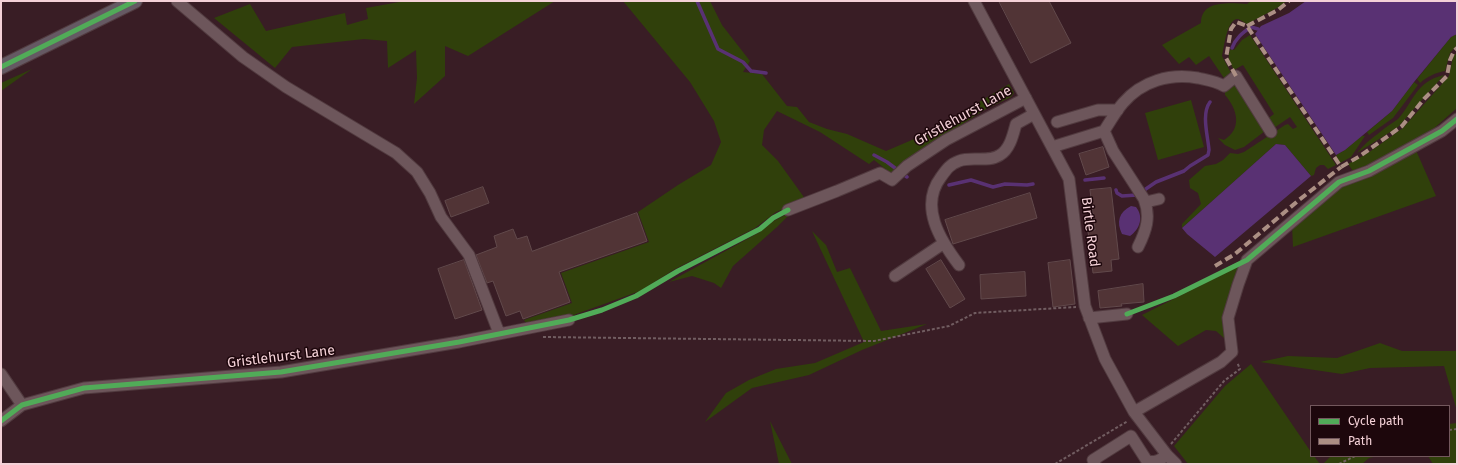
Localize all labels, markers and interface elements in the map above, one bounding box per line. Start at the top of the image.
street label: Gristlehurst Lane [912,82,1014,150]
street label: Birtle Road [1077,196,1103,268]
street label: Gristlehurst Lane [226,342,336,372]
legend [1310,405,1450,457]
text: Cycle path [1348,414,1404,428]
text: Path [1348,434,1372,448]

